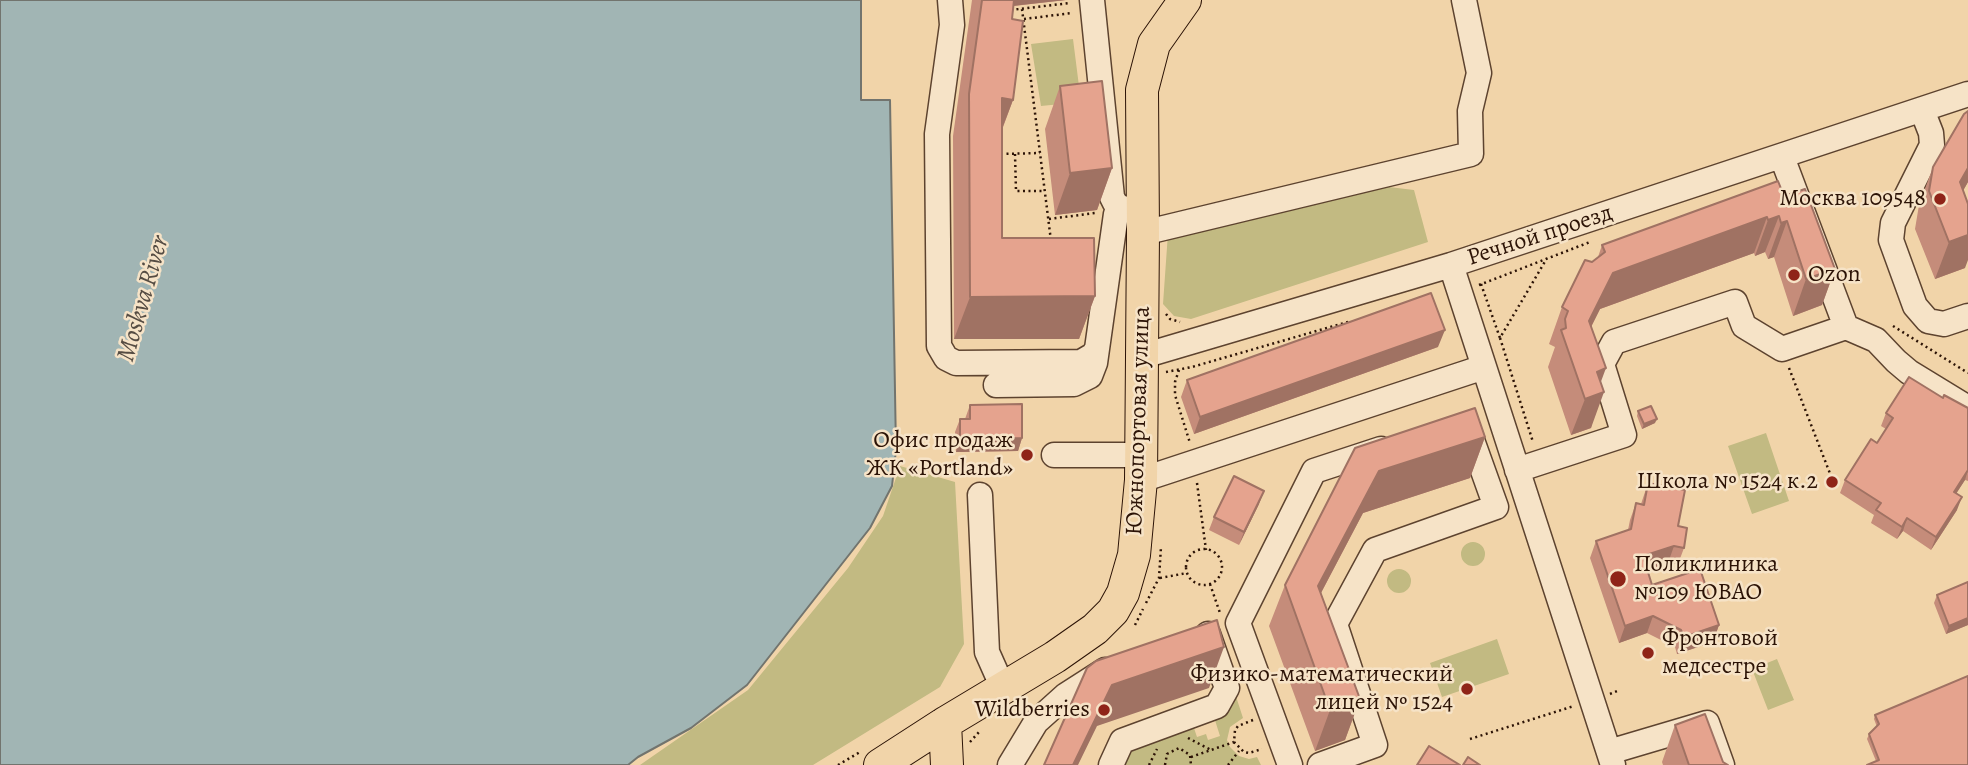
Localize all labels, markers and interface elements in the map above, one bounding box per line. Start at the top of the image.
place label: Москва 109548 [1779,185,1926,213]
marker: Москва 109548 [1932,191,1948,207]
street label: Речной проезд [1464,199,1616,273]
water label: Moskva River [111,233,177,365]
place label: Ozon [1808,261,1861,289]
marker: Ozon [1786,267,1802,283]
street label: Южнопортовая улица [1121,306,1157,536]
place label: Офис продаж ЖК «Portland» [866,427,1013,483]
marker: Офис продаж ЖК «Portland» [1019,447,1035,463]
place label: Школа № 1524 к.2 [1636,468,1818,496]
marker: Школа № 1524 к.2 [1824,474,1840,490]
place label: Поликлиника №109 ЮВАО [1634,551,1778,607]
marker: Поликлиника №109 ЮВАО [1608,569,1628,589]
place label: Фронтовой медсестре [1662,625,1778,681]
marker: Фронтовой медсестре [1640,645,1656,661]
place label: Физико-математический лицей № 1524 [1190,661,1453,717]
marker: Физико-математический лицей № 1524 [1459,681,1475,697]
place label: Wildberries [975,696,1090,724]
marker: Wildberries [1096,702,1112,718]

